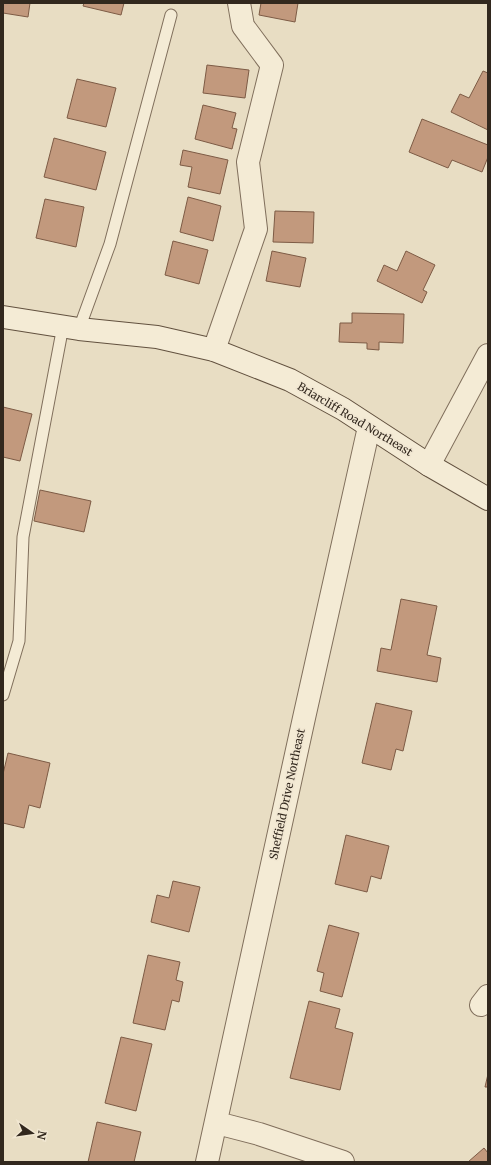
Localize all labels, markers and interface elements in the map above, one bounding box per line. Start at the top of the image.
street label: Briarcliff Road Northeast [295,379,416,459]
street label: Sheffield Drive Northeast [266,726,308,861]
north arrow [12,1113,52,1153]
text: N [34,1129,50,1141]

